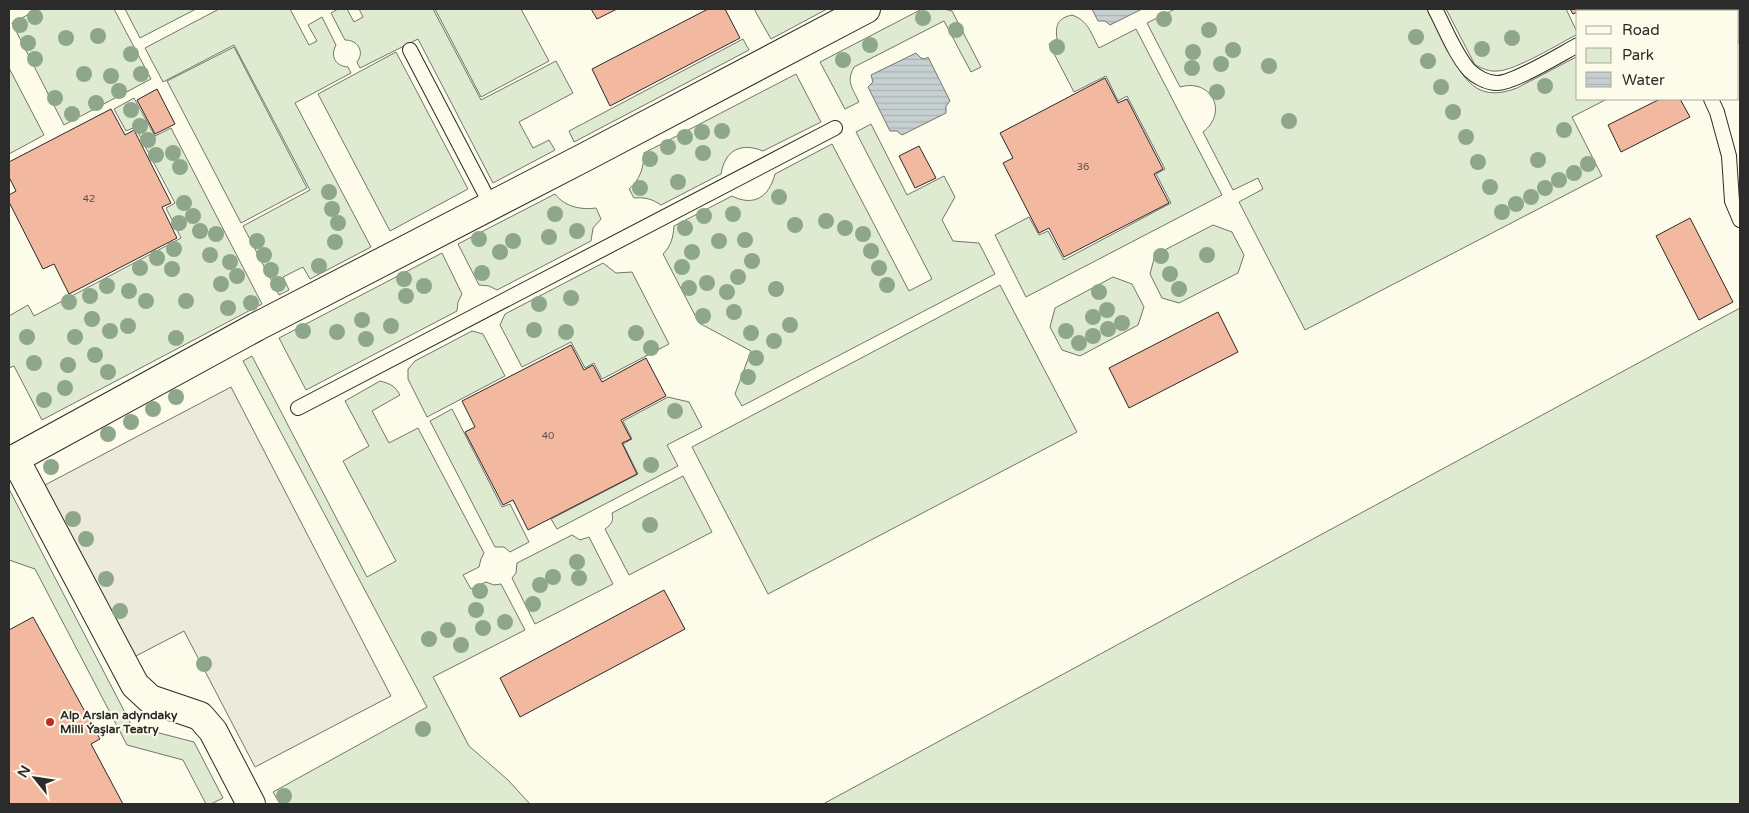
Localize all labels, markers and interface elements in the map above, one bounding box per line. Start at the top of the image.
legend [1576,10,1739,100]
text: Road [1622,21,1660,39]
text: Park [1622,46,1654,64]
text: Water [1622,71,1665,89]
house number: 36 [1077,161,1089,173]
house number: 42 [83,193,95,205]
house number: 40 [542,430,554,442]
place label: Alp Arslan adyndaky Milli Ýaşlar Teatry [60,708,178,737]
marker: Alp Arslan adyndaky Milli Ýaşlar Teatry [44,716,56,728]
north arrow [10,753,60,803]
text: N [14,763,34,781]

